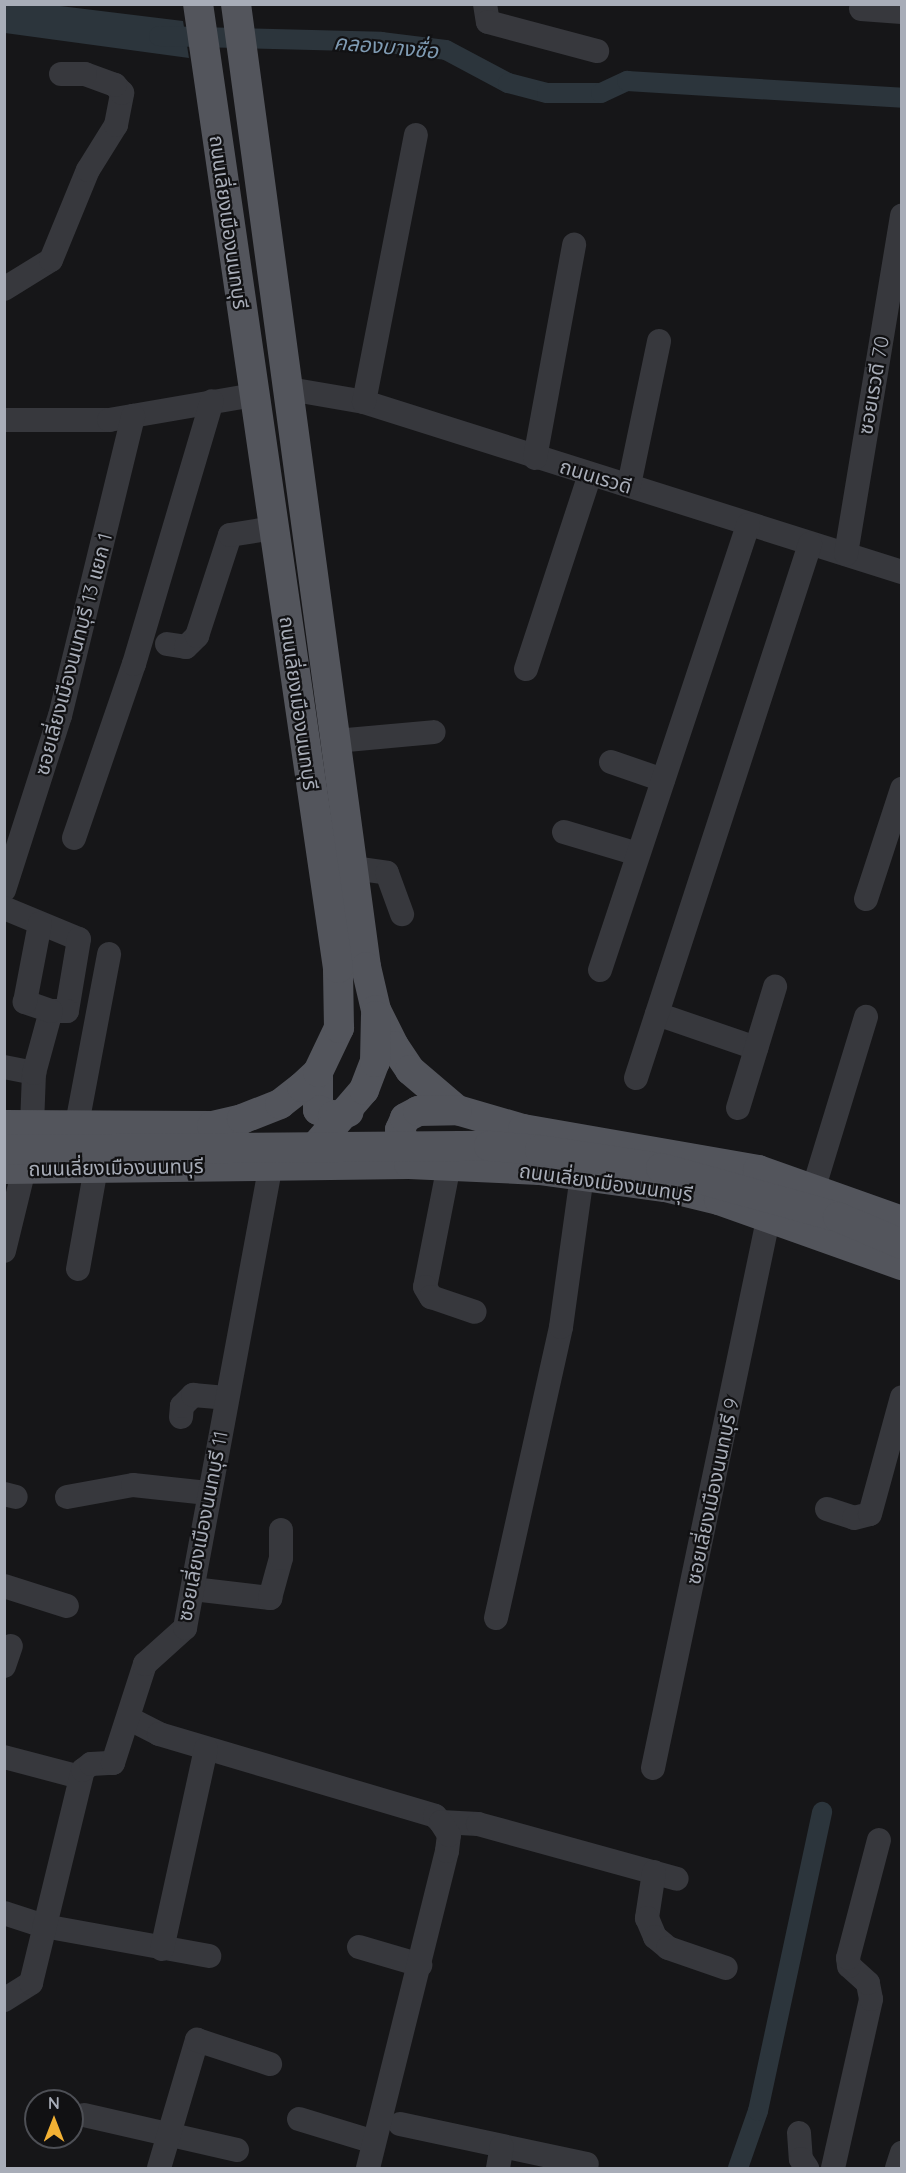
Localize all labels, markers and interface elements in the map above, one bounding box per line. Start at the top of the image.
water label: คลองบางซื่อ [333,29,439,63]
street label: ถนนเลี่ยงเมืองนนทบุรี [205,134,253,310]
street label: ซอยเรวดี 70 [853,334,893,436]
street label: ถนนเรวดี [557,454,635,498]
street label: ซอยเลี่ยงเมืองนนทบุรี 13 แยก 1 [29,530,117,778]
street label: ถนนเลี่ยงเมืองนนทบุรี [275,615,323,791]
street label: ถนนเลี่ยงเมืองนนทบุรี [28,1153,204,1181]
street label: ถนนเลี่ยงเมืองนนทบุรี [518,1158,694,1206]
street label: ซอยเลี่ยงเมืองนนทบุรี 9 [681,1396,743,1586]
street label: ซอยเลี่ยงเมืองนนทบุรี 11 [172,1429,232,1623]
north arrow [24,2089,84,2149]
text: N [48,2093,60,2113]

